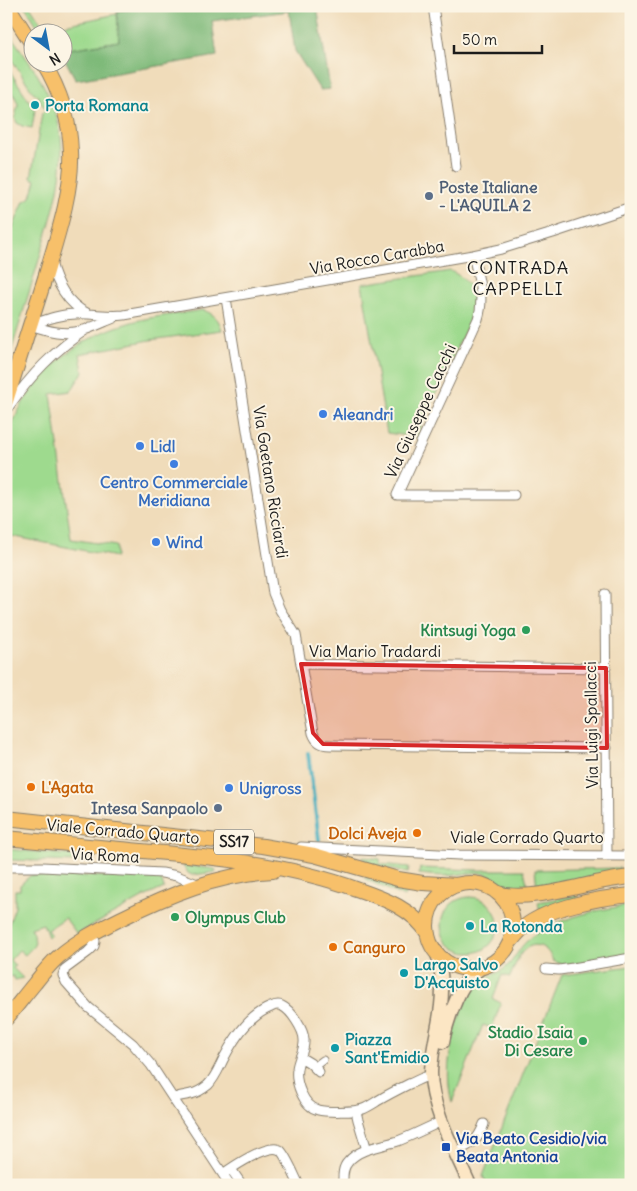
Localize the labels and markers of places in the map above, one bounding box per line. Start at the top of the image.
place label: Porta Romana [45,95,149,115]
marker: Porta Romana [29,99,41,111]
place label: Poste Italiane - L'AQUILA 2 [439,177,538,215]
marker: Poste Italiane - L'AQUILA 2 [423,190,435,202]
place label: Aleandri [333,404,393,424]
marker: Aleandri [317,408,329,420]
place label: Lidl [150,436,175,456]
marker: Lidl [134,440,146,452]
marker: Centro Commerciale Meridiana [168,458,180,470]
place label: Centro Commerciale Meridiana [100,472,248,510]
place label: Wind [166,532,203,552]
marker: Wind [150,536,162,548]
place label: Kintsugi Yoga [420,620,516,641]
marker: Kintsugi Yoga [520,624,532,636]
place label: L'Agata [41,777,94,798]
place label: Unigross [239,778,302,799]
marker: L'Agata [25,781,37,793]
marker: Unigross [223,782,235,794]
place label: Intesa Sanpaolo [91,798,208,819]
marker: Intesa Sanpaolo [212,802,224,814]
place label: Dolci Aveja [328,823,407,843]
marker: Dolci Aveja [411,827,423,839]
place label: Olympus Club [185,907,286,928]
marker: Olympus Club [169,911,181,923]
place label: La Rotonda [480,916,563,936]
marker: La Rotonda [464,920,476,932]
place label: Canguro [343,937,405,958]
marker: Canguro [327,941,339,953]
place label: Largo Salvo D'Acquisto [414,954,498,993]
marker: Largo Salvo D'Acquisto [398,967,410,979]
place label: Stadio Isaia Di Cesare [488,1022,573,1060]
place label: Piazza Sant'Emidio [345,1029,430,1067]
marker: Stadio Isaia Di Cesare [577,1035,589,1047]
marker: Piazza Sant'Emidio [329,1042,341,1054]
place label: Via Beato Cesidio/via Beata Antonia [456,1128,607,1166]
marker: Via Beato Cesidio/via Beata Antonia [440,1141,452,1153]

